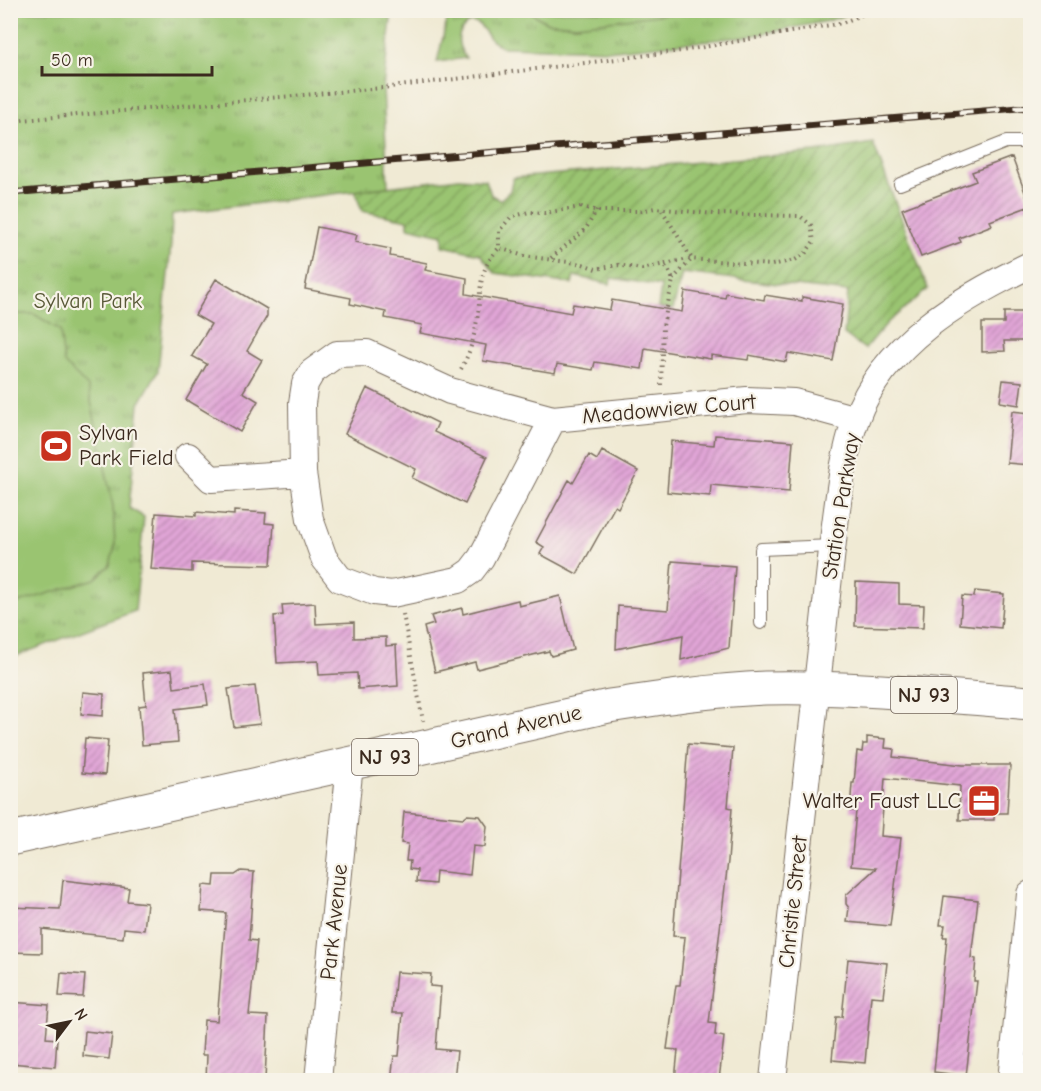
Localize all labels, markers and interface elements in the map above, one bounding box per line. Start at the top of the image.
scale bar [42,39,212,77]
text: 50 m [51,50,93,71]
park label: Sylvan Park [34,288,143,314]
street label: Meadowview Court [581,388,758,430]
place label: Sylvan Park Field [79,420,174,471]
sports icon: Sylvan Park Field [38,428,74,464]
street label: Station Parkway [817,431,865,581]
road number: NJ 93 [891,677,957,713]
street label: Grand Avenue [448,699,584,755]
road number: NJ 93 [352,739,418,775]
office icon: Walter Faust LLC [966,783,1002,819]
place label: Walter Faust LLC [803,788,961,814]
street label: Christie Street [773,834,813,969]
street label: Park Avenue [315,863,353,981]
north arrow [39,992,99,1052]
text: N [70,1005,91,1024]

